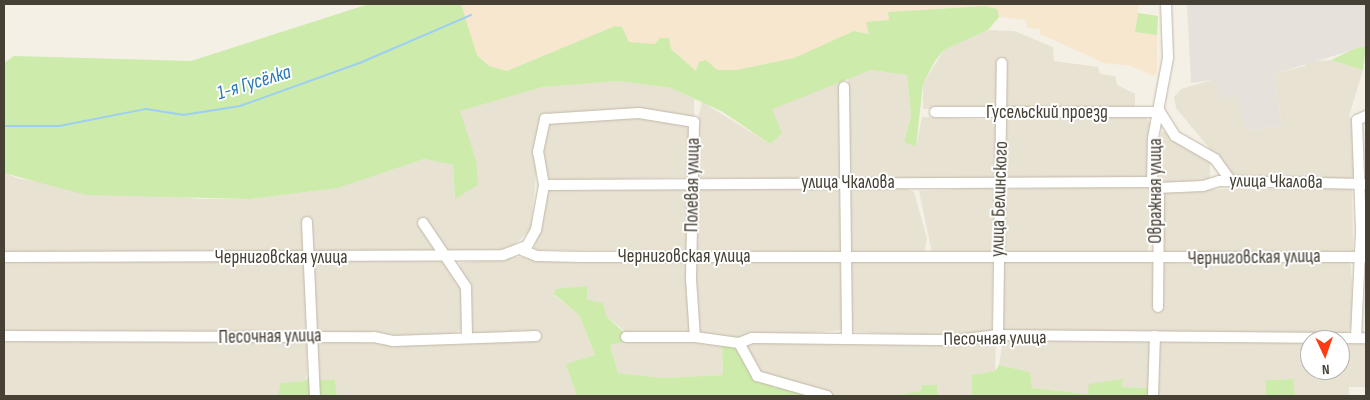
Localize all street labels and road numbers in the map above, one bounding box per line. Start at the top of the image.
street label: Гусельский проезд [986,102,1108,124]
street label: Полевая улица [681,137,705,233]
street label: Овражная улица [1145,138,1167,244]
street label: улица Белинского [987,141,1013,257]
street label: улица Чкалова [1229,170,1323,194]
street label: улица Чкалова [801,172,895,194]
street label: Черниговская улица [1187,245,1321,271]
street label: Черниговская улица [618,246,750,268]
street label: Черниговская улица [215,247,347,269]
street label: Песочная улица [218,325,322,349]
street label: Песочная улица [943,327,1047,351]

